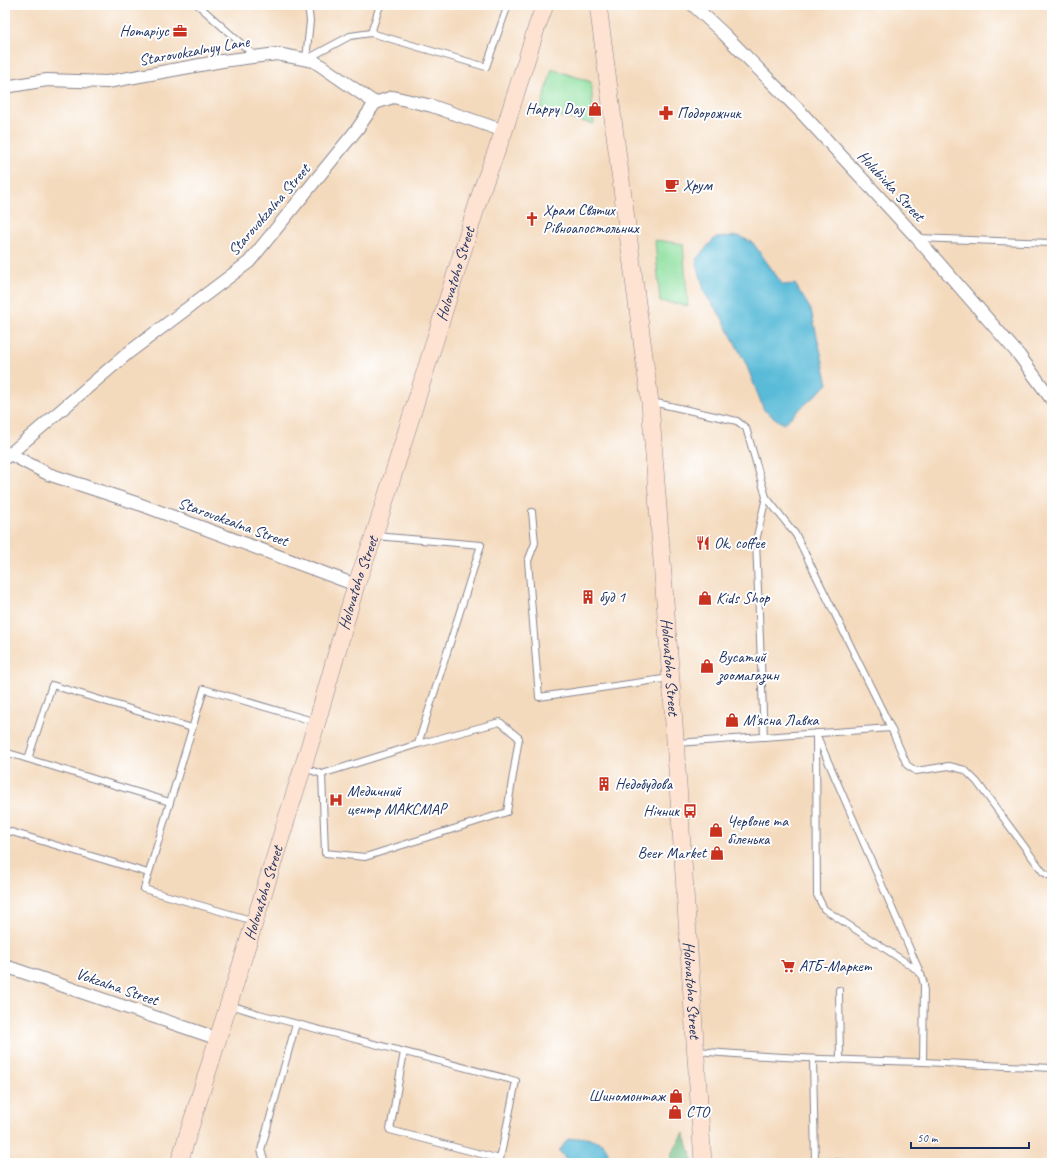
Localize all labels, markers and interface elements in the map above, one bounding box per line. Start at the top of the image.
place label: Нотаріус [120,21,170,41]
office icon: Нотаріус [172,23,188,39]
street label: Starovokzalnyy Lane [137,31,252,71]
place label: Happy Day [525,99,586,119]
shop icon: Happy Day [587,101,603,117]
place label: Подорожник [677,103,742,123]
pharmacy icon: Подорожник [658,105,674,121]
street label: Holubivka Street [853,146,930,227]
street label: Starovokzalna Street [224,159,315,260]
place label: Хрум [683,175,714,195]
cafe icon: Хрум [664,177,680,193]
place label: Храм Святих Рівноапостольних [543,200,640,238]
church icon: Храм Святих Рівноапостольних [524,211,540,227]
street label: Holovatoho Street [431,223,480,324]
street label: Starovokzalna Street [175,493,292,552]
street label: Holovatoho Street [334,532,384,632]
place label: Ok, coffee [714,533,767,553]
restaurant icon: Ok, coffee [695,535,711,551]
place label: буд 1 [599,587,626,607]
place label: Kids Shop [716,588,770,608]
building icon: буд 1 [580,589,596,605]
shop icon: Kids Shop [697,590,713,606]
street label: Holovatoho Street [656,618,684,718]
place label: Вусатий зоомагазин [716,647,780,685]
shop icon: Вусатий зоомагазин [699,658,715,674]
place label: М'ясна Лавка [743,710,820,730]
shop icon: М'ясна Лавка [724,712,740,728]
place label: Недобудова [615,774,674,794]
building icon: Недобудова [596,776,612,792]
place label: Медичний центр МАКСМАР [347,781,449,819]
hospital icon: Медичний центр МАКСМАР [328,792,344,808]
place label: Нічник [643,801,680,821]
bus stop icon: Нічник [682,803,698,819]
place label: Червоне та біленька [727,811,789,849]
shop icon: Червоне та біленька [708,822,724,838]
street label: Holovatoho Street [239,842,288,942]
place label: Beer Market [637,843,708,863]
shop icon: Beer Market [709,845,725,861]
street label: Holovatoho Street [678,941,705,1041]
place label: АТБ-Маркет [799,956,873,976]
supermarket icon: АТБ-Маркет [780,958,796,974]
street label: Vokzalna Street [73,964,162,1011]
place label: Шиномонтаж [589,1086,667,1106]
shop icon: Шиномонтаж [668,1088,684,1104]
place label: СТО [686,1102,711,1122]
shop icon: СТО [667,1104,683,1120]
scale bar [911,1124,1029,1150]
text: 50 m [917,1130,939,1146]

